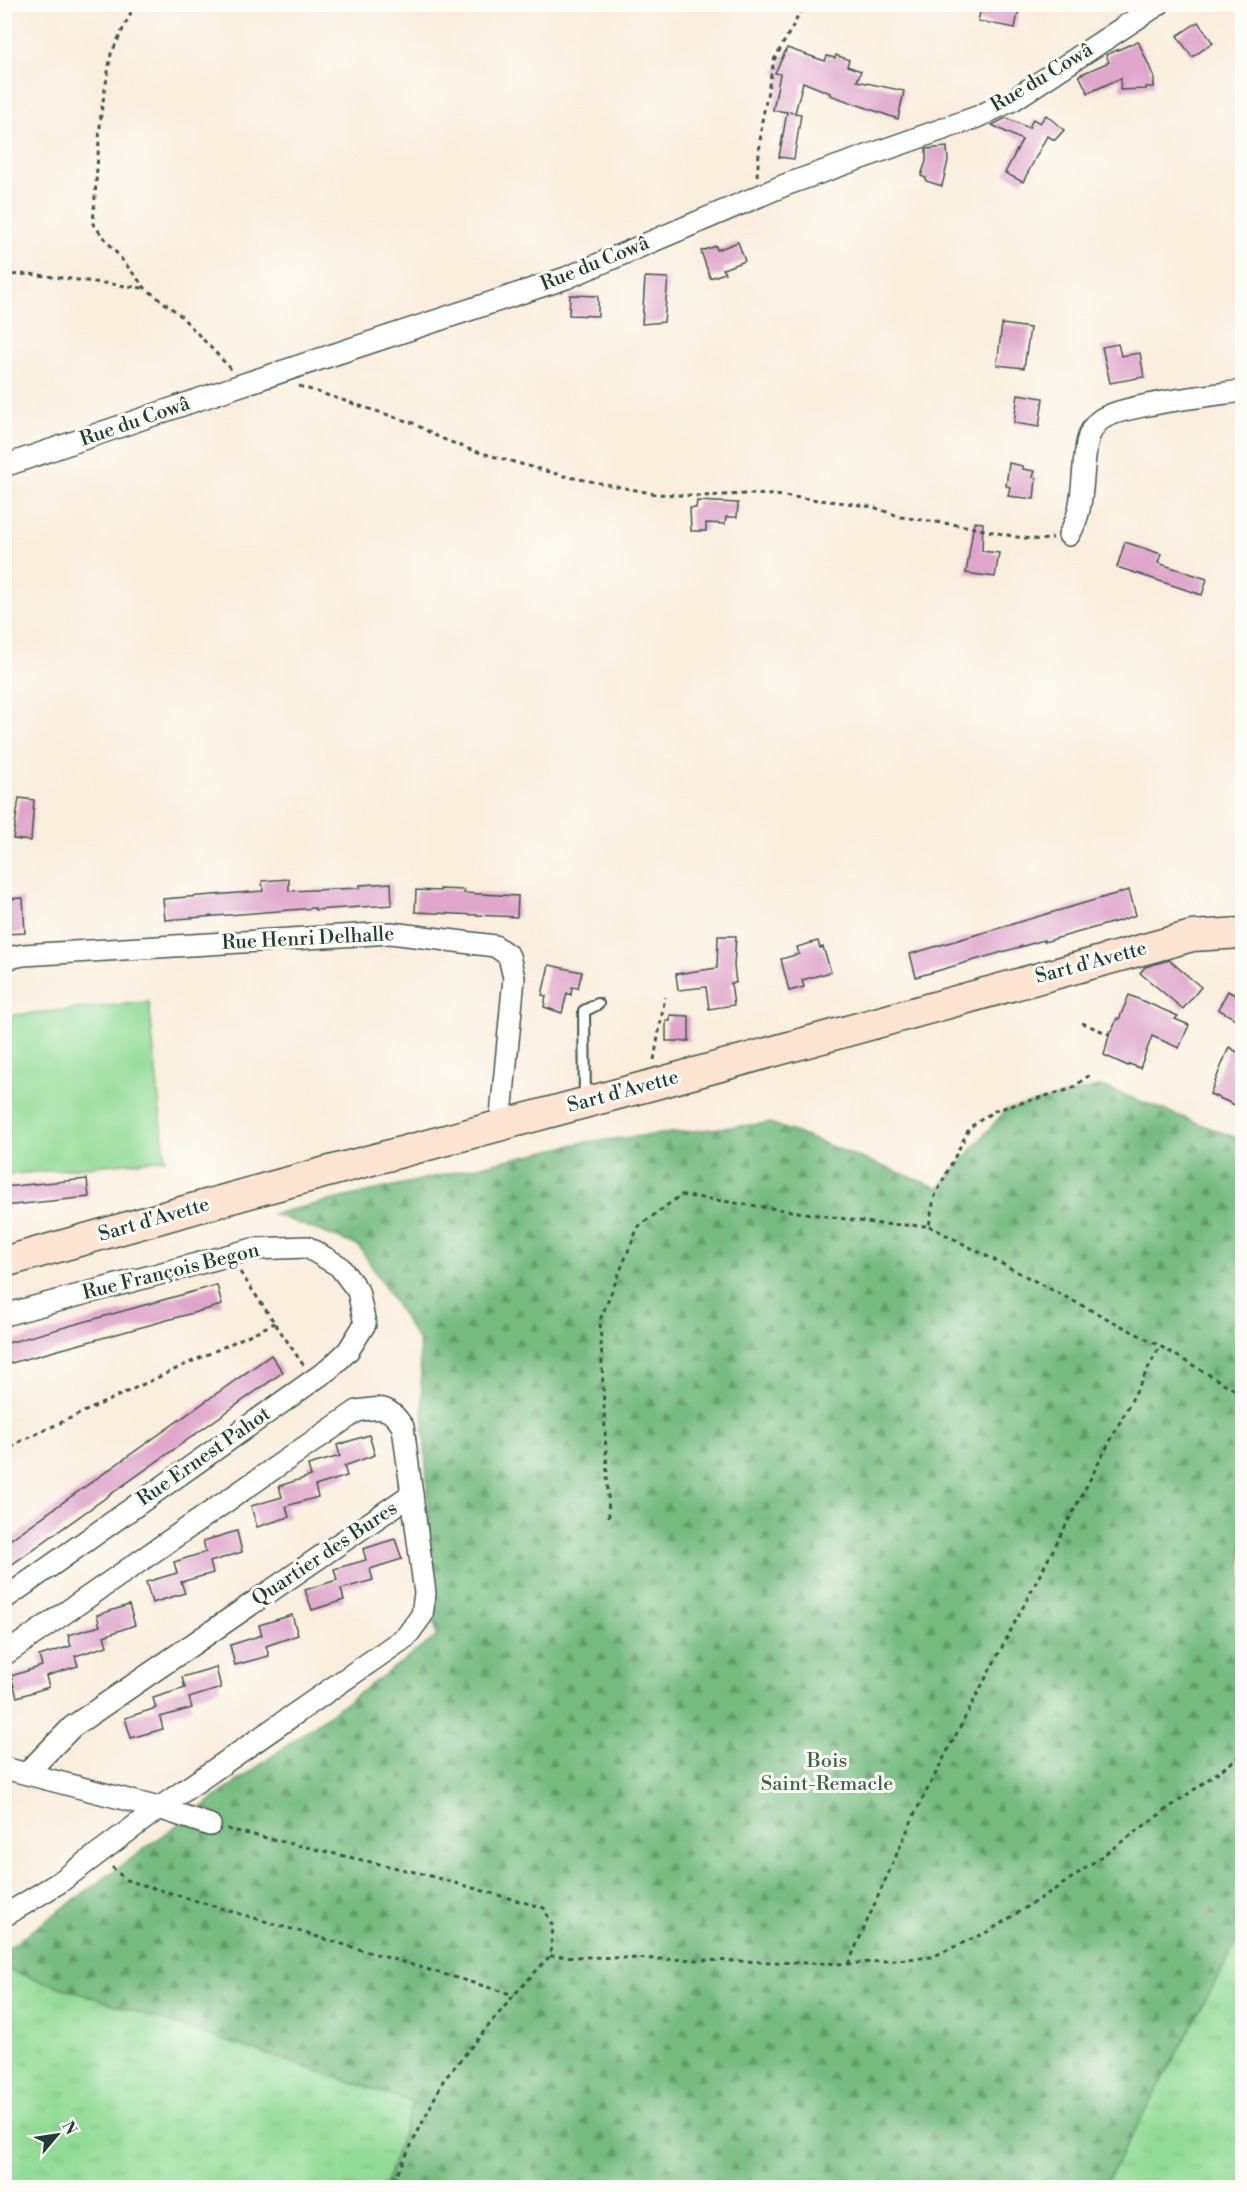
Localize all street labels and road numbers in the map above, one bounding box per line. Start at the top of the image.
street label: Rue du Cowâ [986,37,1098,118]
street label: Rue du Cowâ [537,231,654,297]
street label: Rue du Cowâ [77,391,194,453]
street label: Rue Henri Delhalle [221,922,395,956]
street label: Sart d'Avette [1032,936,1150,990]
street label: Sart d'Avette [564,1065,682,1119]
street label: Sart d'Avette [96,1192,212,1248]
street label: Rue François Begon [80,1238,262,1306]
street label: Rue Ernest Pahot [132,1402,276,1512]
street label: Quartier des Bures [248,1496,402,1612]

